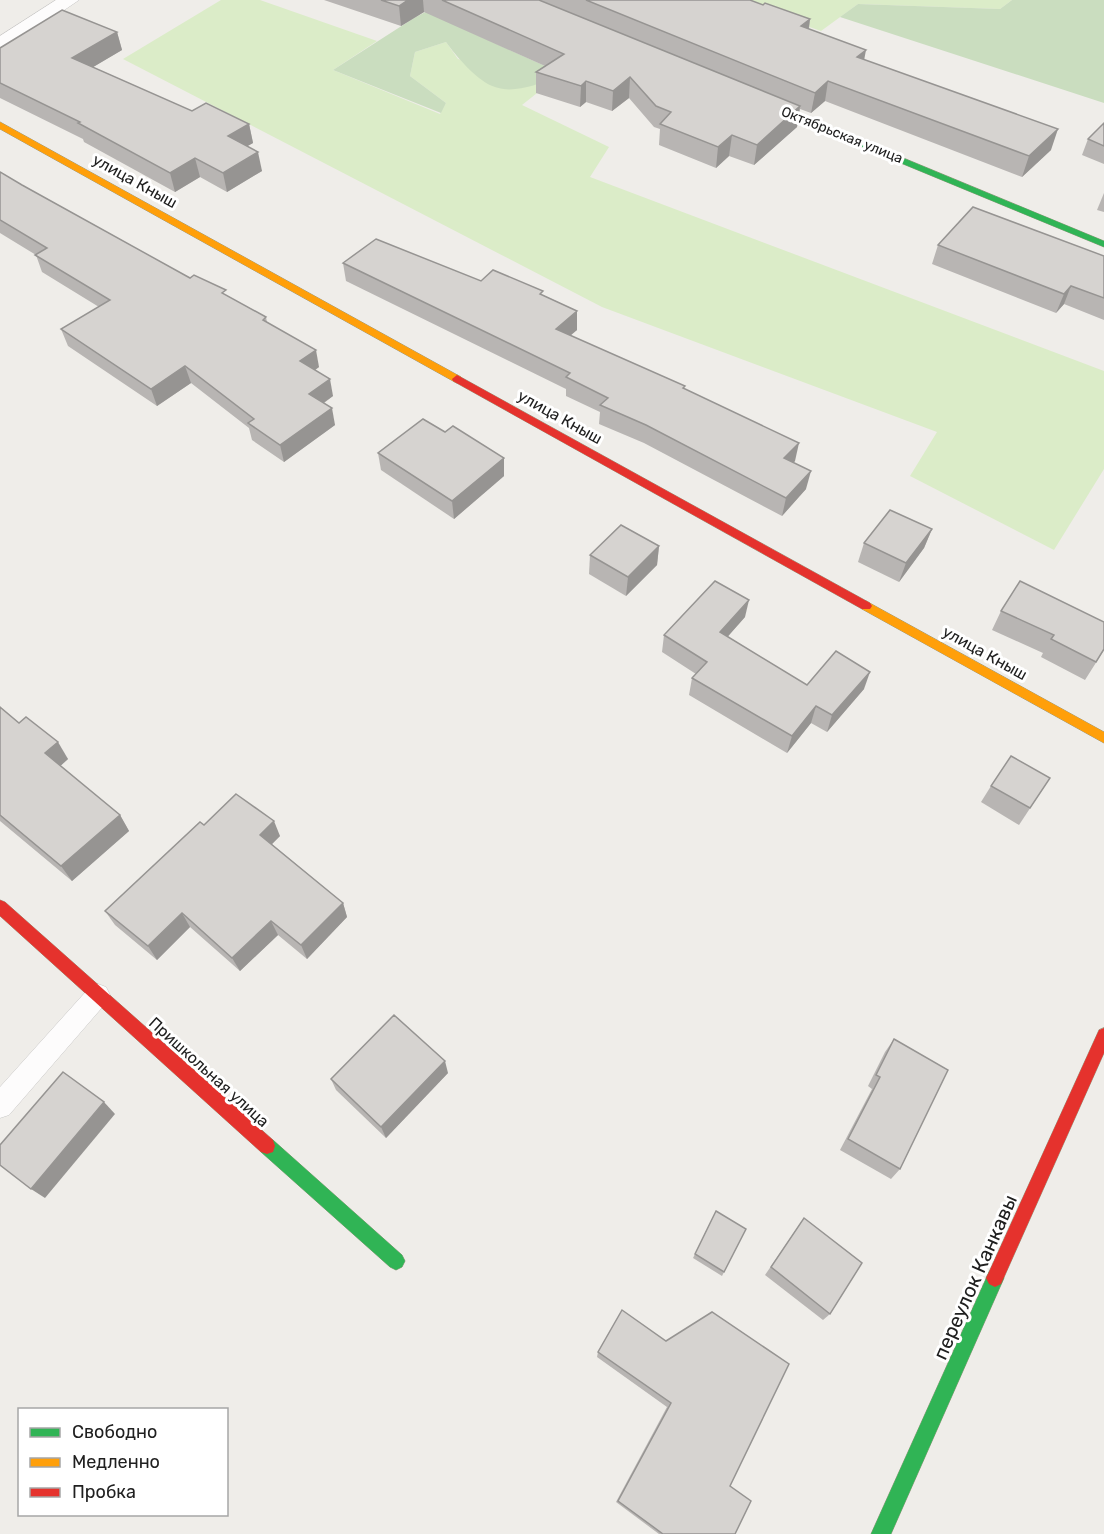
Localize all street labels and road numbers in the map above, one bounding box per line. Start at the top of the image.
street label: Октябрьская улица [779,103,905,167]
street label: улица Кныш [89,150,181,212]
street label: улица Кныш [514,386,606,448]
street label: улица Кныш [939,622,1031,684]
street label: Пришкольная улица [145,1013,273,1131]
street label: переулок Канкавы [928,1191,1022,1363]

